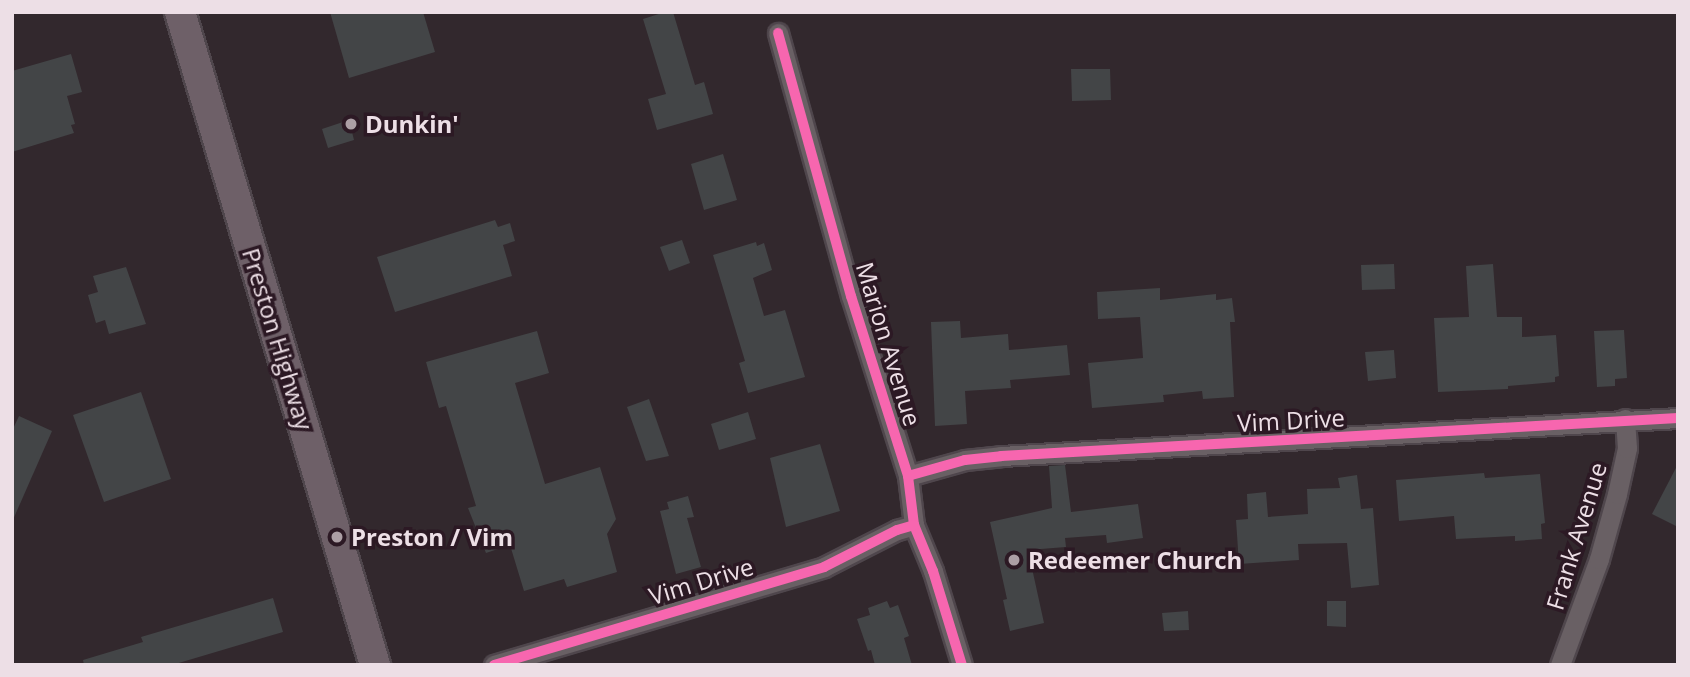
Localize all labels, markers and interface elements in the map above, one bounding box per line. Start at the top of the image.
place label: Dunkin' [365,110,459,138]
marker: Dunkin' [343,116,359,132]
street label: Preston Highway [237,245,319,433]
street label: Marion Avenue [850,259,928,429]
street label: Vim Drive [1237,403,1345,437]
street label: Frank Avenue [1540,459,1612,613]
place label: Preston / Vim [351,523,513,551]
marker: Preston / Vim [329,529,345,545]
place label: Redeemer Church [1028,546,1242,574]
street label: Vim Drive [645,552,757,610]
marker: Redeemer Church [1006,552,1022,568]

